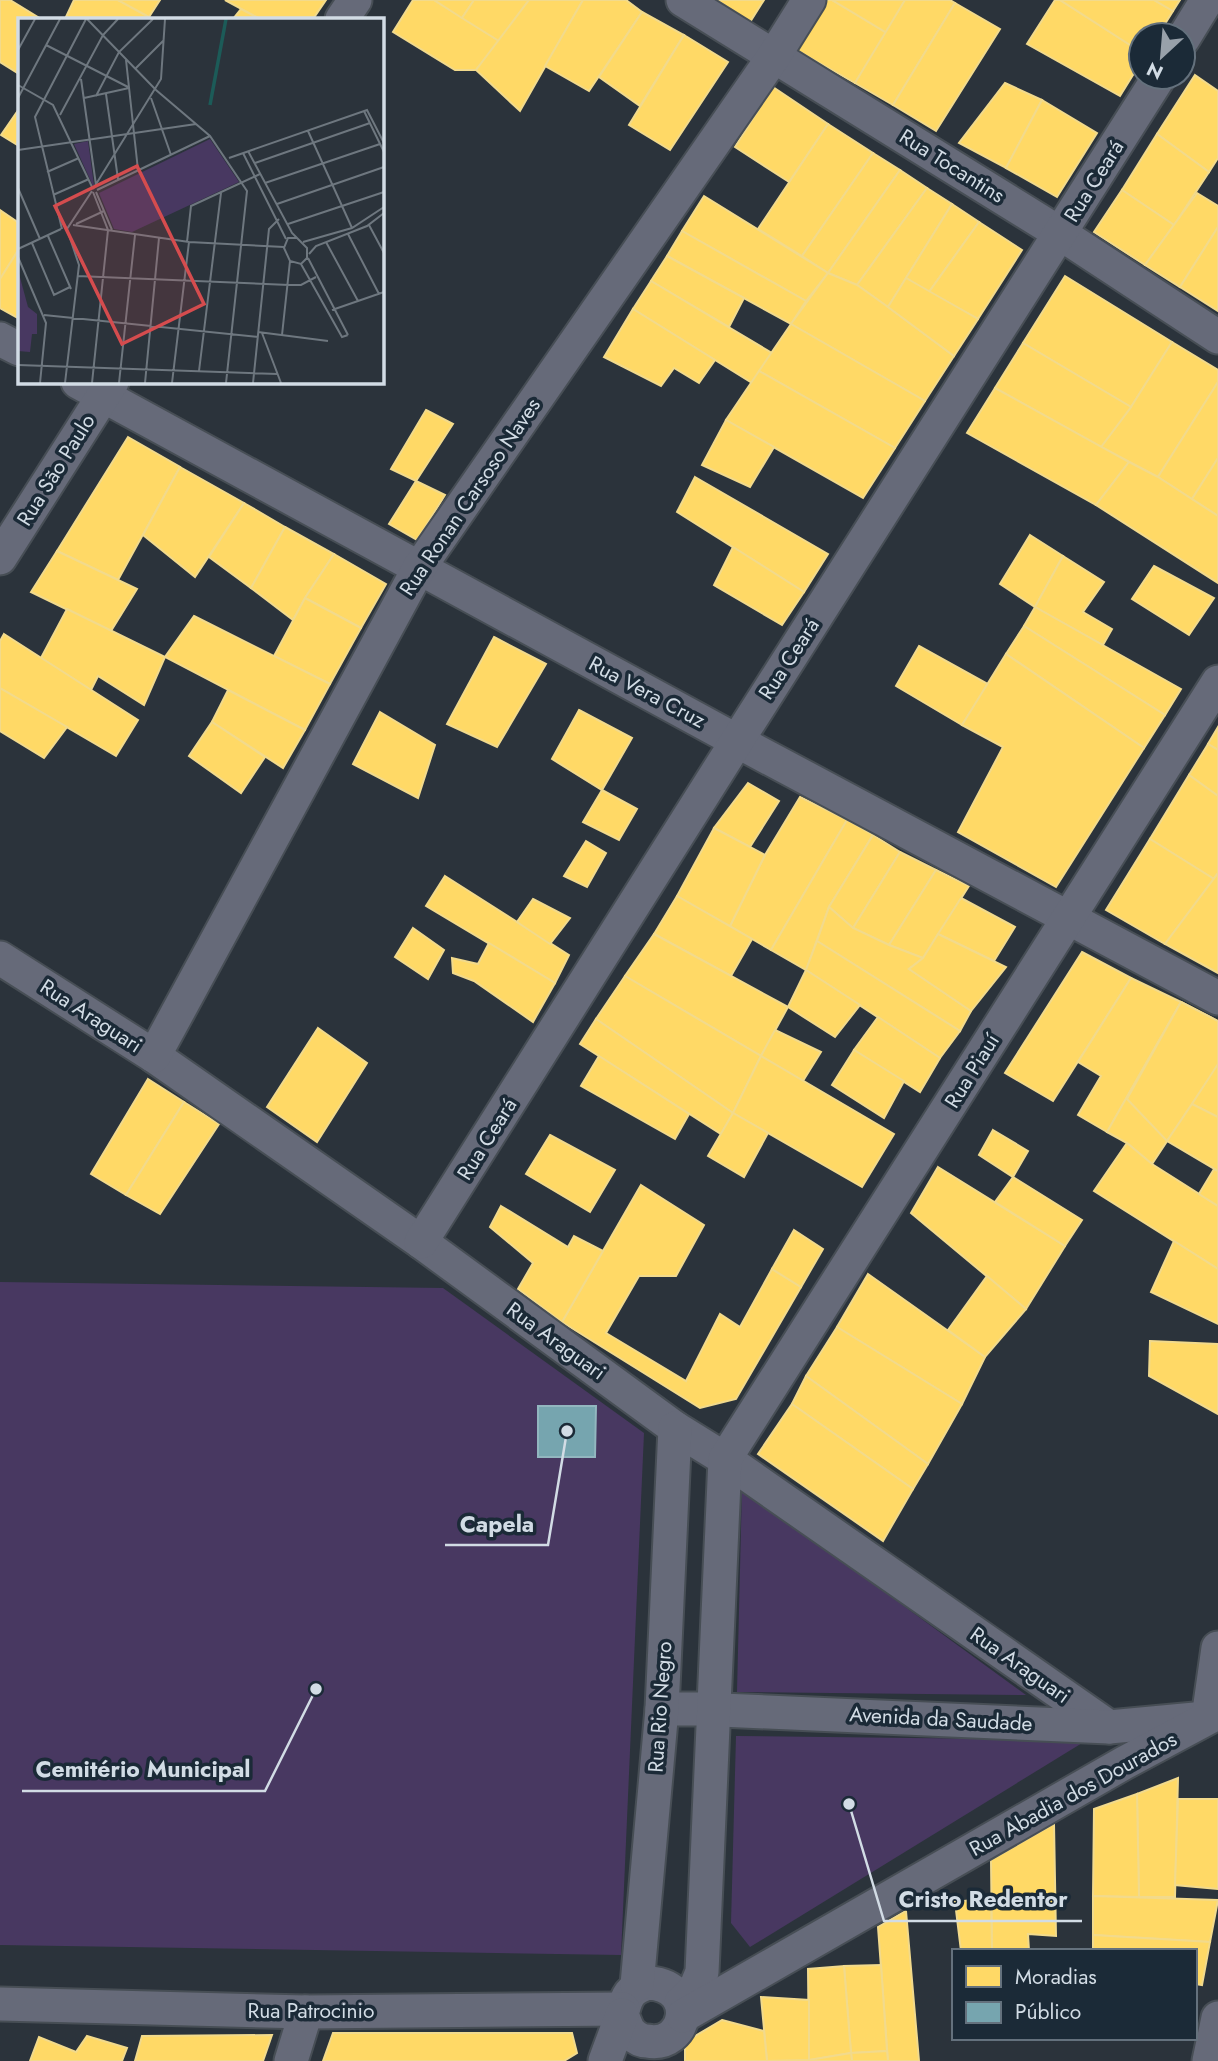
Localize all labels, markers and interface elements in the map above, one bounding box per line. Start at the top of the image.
inset map [18,18,383,383]
north arrow [1127,21,1197,91]
text: N [1142,55,1167,86]
street label: Rua Tocantins [893,122,1011,210]
street label: Rua Ceará [1057,134,1131,228]
street label: Rua Ronan Carsoso Naves [392,392,548,602]
street label: Rua São Paulo [10,408,102,532]
street label: Rua Ceará [751,612,827,706]
street label: Rua Vera Cruz [583,649,711,735]
street label: Rua Araguari [34,972,148,1060]
street label: Rua Piauí [937,1027,1007,1114]
street label: Rua Ceará [450,1092,524,1186]
street label: Rua Araguari [500,1295,612,1387]
callout: Capela [445,1501,548,1545]
text: Capela [460,1507,534,1541]
street label: Rua Araguari [964,1619,1076,1711]
street label: Rua Rio Negro [640,1640,680,1774]
street label: Avenida da Saudade [849,1699,1033,1739]
street label: Rua Abadia dos Dourados [964,1724,1182,1864]
callout: Cemitério Municipal [22,1747,265,1791]
text: Cemitério Municipal [35,1752,251,1786]
callout: Cristo Redentor [884,1877,1082,1921]
text: Cristo Redentor [898,1882,1068,1916]
legend [952,1949,1197,2040]
text: Moradias [1015,1962,1097,1992]
street label: Rua Patrocinio [247,1996,375,2026]
text: Público [1015,1997,1081,2027]

